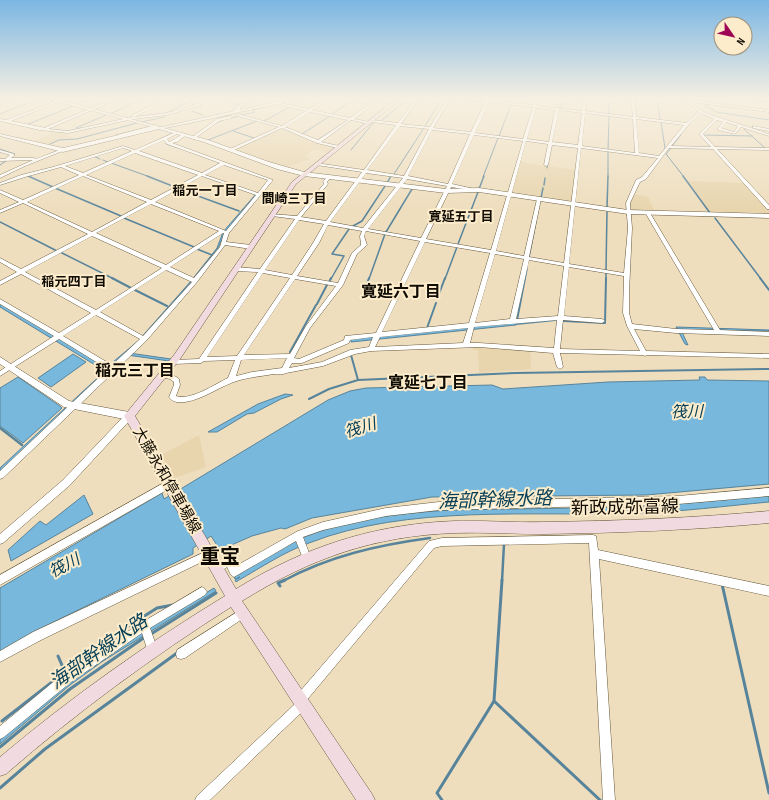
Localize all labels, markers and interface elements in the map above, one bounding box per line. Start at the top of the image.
north arrow [713,16,753,56]
text: N [734,35,748,47]
district label: 稲元一丁目 [172,183,238,199]
district label: 間崎三丁目 [261,191,327,207]
district label: 寛延五丁目 [428,209,494,225]
district label: 稲元四丁目 [41,274,107,290]
district label: 寛延六丁目 [361,283,441,302]
district label: 稲元三丁目 [95,362,175,381]
district label: 寛延七丁目 [388,374,468,393]
water label: 筏川 [671,403,705,422]
water label: 筏川 [342,414,380,442]
street label: 大藤永和停車場線 [128,424,205,537]
water label: 海部幹線水路 [438,487,554,514]
street label: 新政成弥富線 [571,496,679,519]
district label: 重宝 [200,545,240,569]
water label: 筏川 [46,549,85,582]
water label: 海部幹線水路 [46,609,154,694]

